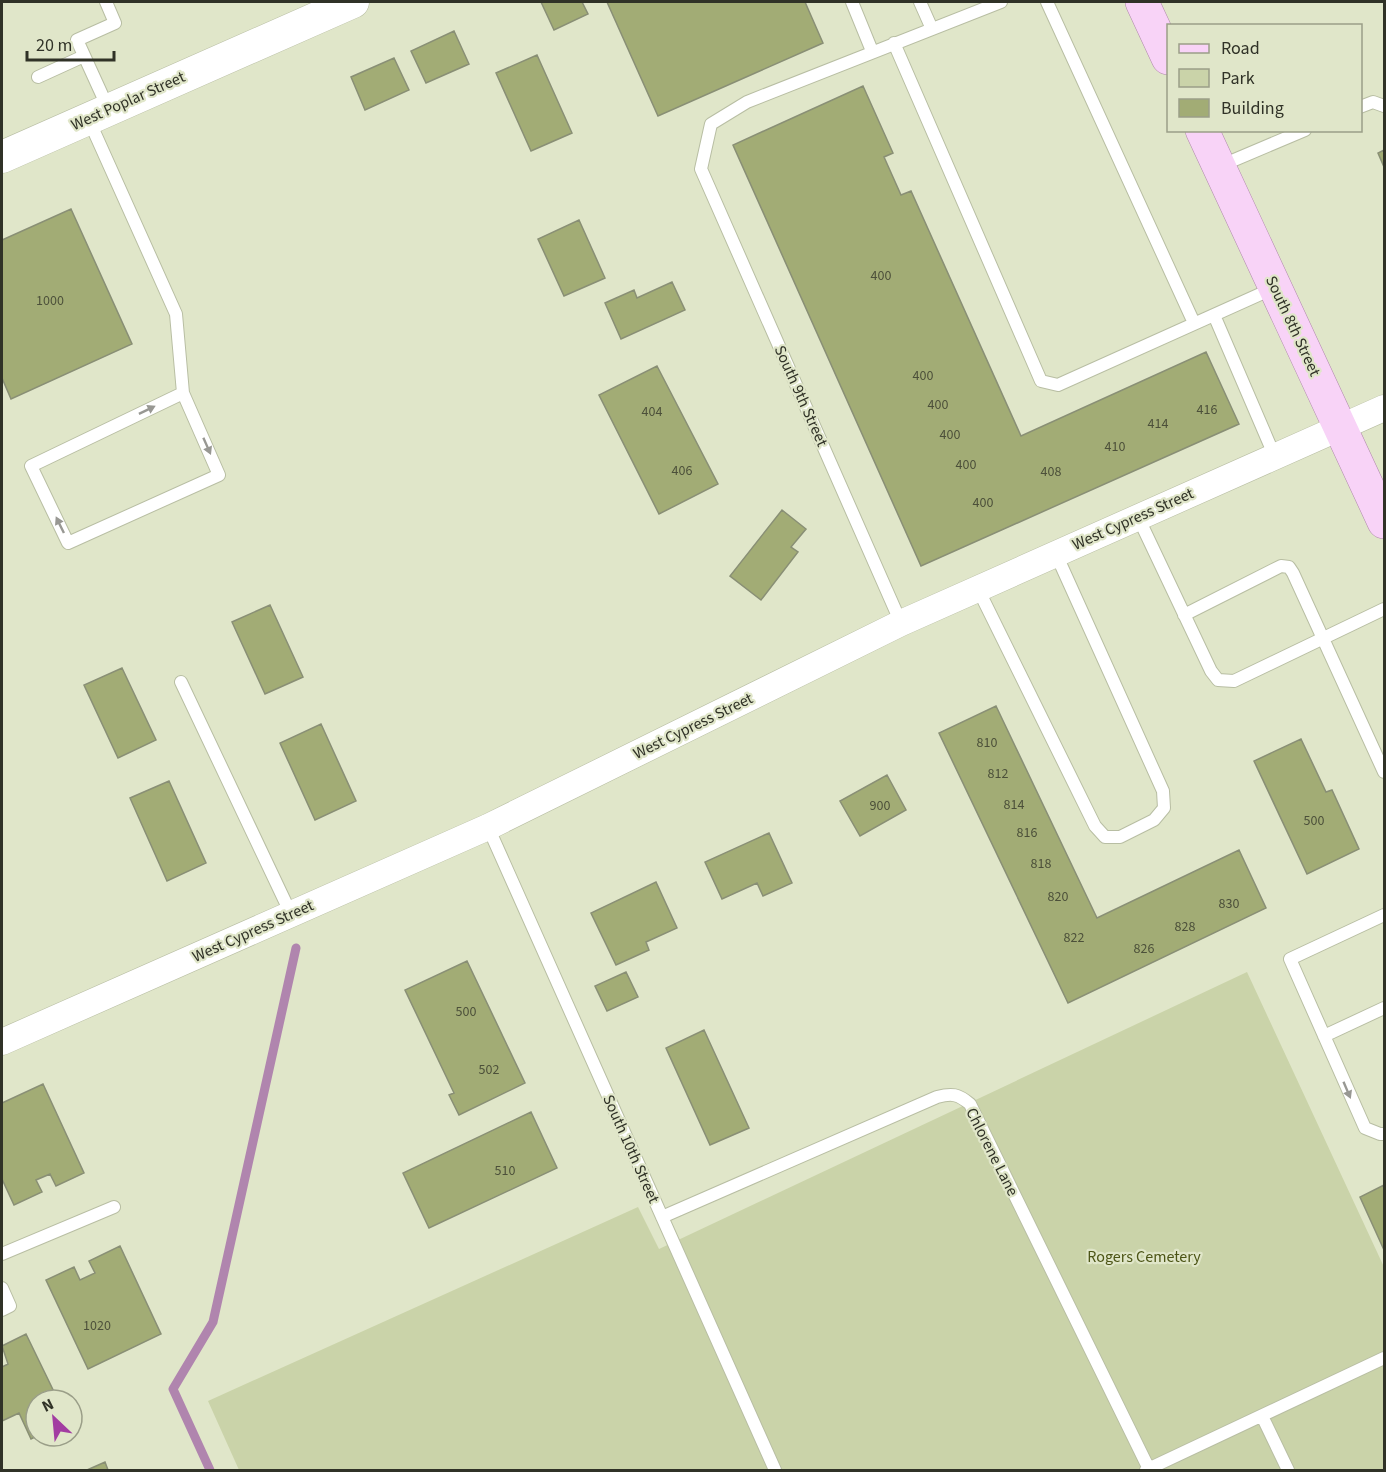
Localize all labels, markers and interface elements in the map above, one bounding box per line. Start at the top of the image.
scale bar [27,24,114,62]
legend [1167,24,1362,132]
text: 20 m [36,33,72,58]
text: Road [1221,36,1260,61]
street label: West Poplar Street [67,66,189,136]
text: Park [1221,66,1255,91]
text: Building [1221,96,1284,121]
house number: 400 [871,266,891,286]
street label: South 8th Street [1260,272,1326,380]
house number: 1000 [36,291,64,311]
street label: South 9th Street [769,342,833,451]
house number: 400 [913,366,933,386]
house number: 400 [928,395,948,415]
house number: 416 [1197,400,1217,420]
house number: 404 [642,402,662,422]
one-way arrow [139,405,156,415]
house number: 414 [1148,414,1168,434]
house number: 400 [940,425,960,445]
house number: 410 [1105,437,1125,457]
one-way arrow [202,438,211,455]
house number: 400 [956,455,976,475]
house number: 406 [672,461,692,481]
house number: 408 [1041,462,1061,482]
street label: West Cypress Street [1069,482,1198,556]
house number: 400 [973,493,993,513]
one-way arrow [55,517,64,534]
street label: West Cypress Street [629,687,757,765]
house number: 810 [977,733,997,753]
house number: 812 [988,764,1008,784]
house number: 814 [1004,795,1024,815]
house number: 900 [870,796,890,816]
house number: 500 [1304,811,1324,831]
house number: 816 [1017,823,1037,843]
house number: 818 [1031,854,1051,874]
house number: 820 [1048,887,1068,907]
street label: West Cypress Street [189,894,318,968]
house number: 830 [1219,894,1239,914]
house number: 828 [1175,917,1195,937]
house number: 822 [1064,928,1084,948]
house number: 826 [1134,939,1154,959]
house number: 500 [456,1002,476,1022]
house number: 502 [479,1060,499,1080]
one-way arrow [1343,1081,1352,1099]
street label: South 10th Street [597,1091,665,1207]
street label: Chlorene Lane [960,1104,1024,1200]
house number: 510 [495,1161,515,1181]
park label: Rogers Cemetery [1087,1246,1201,1268]
house number: 1020 [83,1316,111,1336]
north arrow [24,1388,84,1448]
text: N [38,1393,57,1418]

